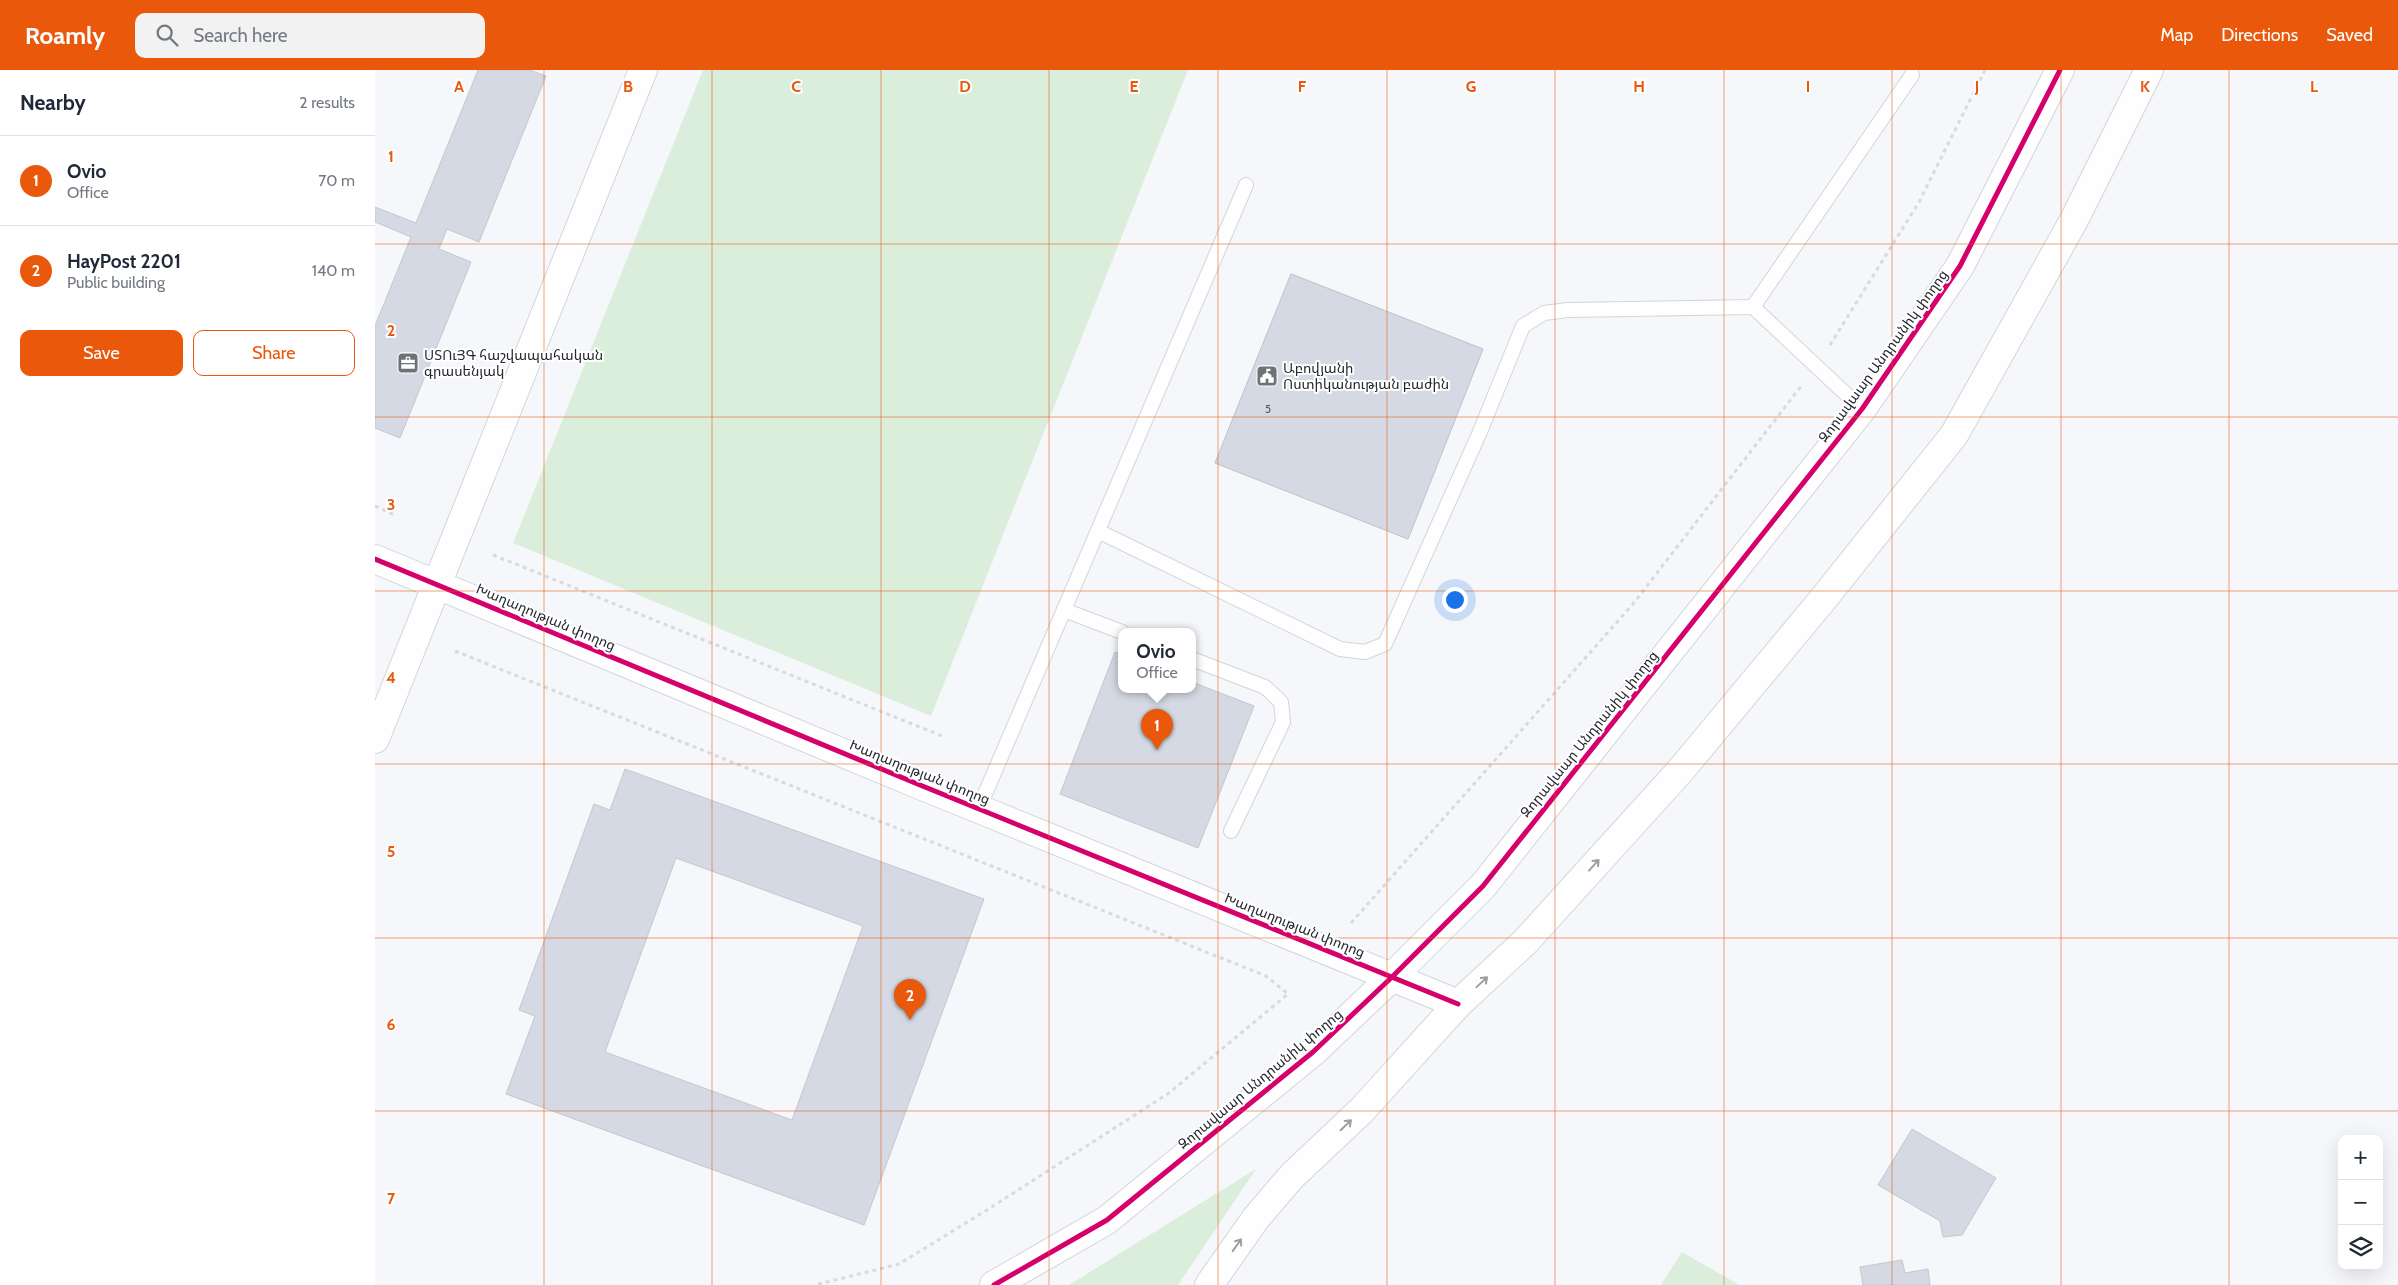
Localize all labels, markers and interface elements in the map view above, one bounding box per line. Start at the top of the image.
search box [135,13,485,58]
text: Roamly [25,21,105,50]
icon: search [153,21,181,49]
text: Search here [193,24,288,47]
text: Map [2160,24,2193,46]
text: Directions [2221,24,2298,46]
text: Saved [2326,24,2373,46]
text: A [454,77,464,96]
text: B [623,77,633,96]
text: C [791,77,801,96]
text: D [959,77,971,96]
text: E [1129,77,1139,96]
text: F [1298,77,1307,96]
text: G [1466,77,1476,96]
text: H [1633,77,1645,96]
text: I [1806,77,1810,96]
text: J [1974,77,1979,96]
text: K [2140,77,2150,96]
text: L [2310,77,2318,96]
text: Nearby [20,90,86,115]
text: 2 results [299,93,355,112]
text: 1 [388,147,394,166]
text: Ovio [67,160,106,183]
text: 1 [33,171,39,190]
text: 70 m [318,171,355,190]
text: Office [67,183,109,202]
text: HayPost 2201 [67,250,181,273]
text: 2 [32,261,40,280]
text: 140 m [312,261,355,280]
street label: Զորավաար Անդրանիկ փողոց [1814,266,1952,446]
text: Public building [67,273,165,292]
text: 2 [387,321,395,340]
button: Save [20,330,183,376]
button: Share [193,330,355,376]
place label: ՍՏՈւՅԳ հաշվապահական գրասենյակ [424,346,603,380]
office icon: ՍՏՈւՅԳ հաշվապահական գրասենյակ [396,351,420,375]
place label: Աբովյանի Ոստիկանության բաժին [1283,359,1449,393]
public building icon: Աբովյանի Ոստիկանության բաժին [1255,364,1279,388]
house number: 5 [1265,402,1271,416]
text: 3 [387,495,395,514]
street label: Խաղաղության փողոց [473,579,619,655]
your location [1442,587,1468,613]
popup [1118,628,1196,693]
text: Ovio [1136,640,1175,663]
street label: Զորավաար Անդրանիկ փողոց [1516,647,1662,821]
text: Office [1136,663,1178,682]
text: 4 [386,668,396,687]
pin: 1 [1141,709,1173,750]
street label: Խաղաղության փողոց [847,736,993,808]
text: 5 [387,842,395,861]
one-way arrow [1589,859,1600,872]
street label: Խաղաղության փողոց [1222,889,1368,961]
one-way arrow [1475,976,1488,988]
pin: 2 [894,979,926,1020]
street label: Զորավաար Անդրանիկ փողոց [1174,1005,1346,1153]
text: 6 [387,1015,396,1034]
one-way arrow [1340,1119,1352,1131]
map controls [2338,1135,2383,1270]
button: + [2338,1135,2383,1180]
button: − [2338,1180,2383,1225]
text: 7 [387,1189,396,1208]
button: layers [2338,1225,2383,1270]
one-way arrow [1232,1238,1242,1252]

